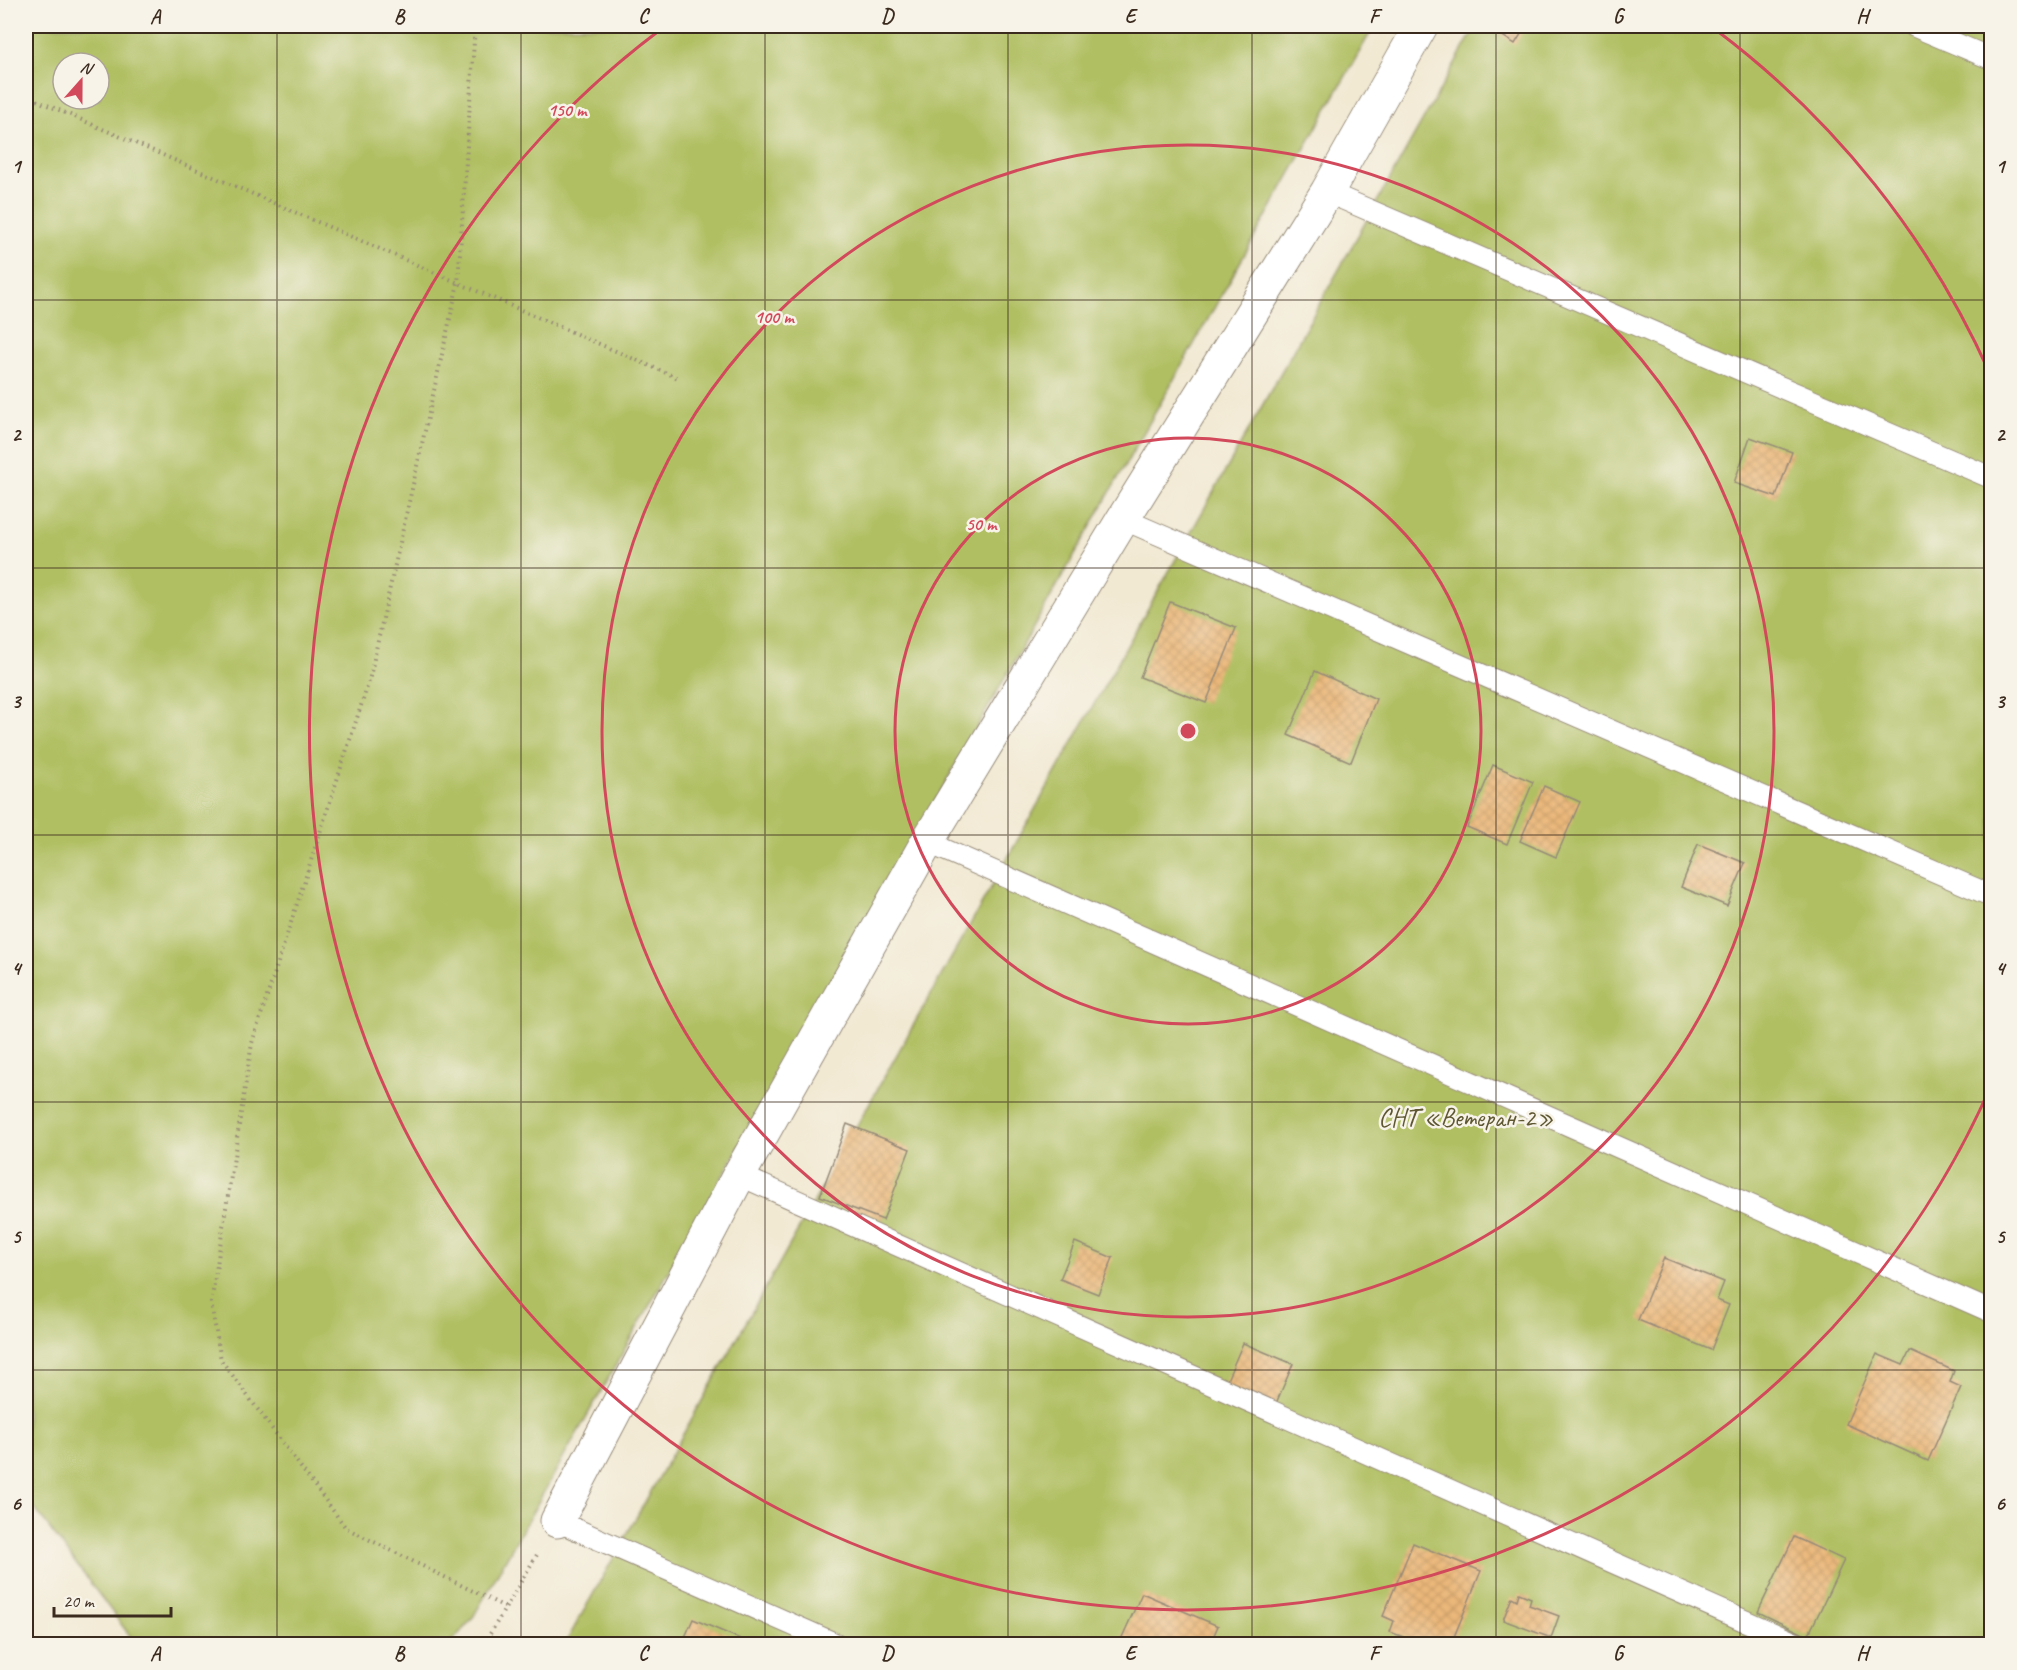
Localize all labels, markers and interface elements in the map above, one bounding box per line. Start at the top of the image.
text: A [150,4,162,29]
text: B [394,4,406,29]
text: C [638,4,650,29]
text: D [881,4,895,29]
text: E [1125,4,1139,29]
text: F [1369,4,1383,29]
text: G [1613,4,1626,29]
text: H [1856,4,1871,29]
north arrow [51,51,111,111]
text: N [78,57,97,80]
text: 150 m [548,99,588,121]
text: 1 [12,154,23,179]
text: 1 [1996,154,2007,179]
text: 100 m [755,306,795,328]
text: 2 [12,422,23,447]
text: 2 [1996,422,2007,447]
text: 50 m [966,513,998,535]
text: 3 [12,689,23,714]
text: 3 [1996,689,2007,714]
centre of rings [1178,721,1198,741]
text: 4 [12,956,24,981]
text: 4 [1996,956,2008,981]
park label: СНТ «Ветеран-2» [1378,1101,1554,1134]
text: 5 [12,1224,23,1249]
text: 5 [1996,1224,2007,1249]
text: 6 [11,1491,22,1516]
text: 6 [1995,1491,2006,1516]
scale bar [54,1580,171,1618]
text: 20 m [63,1590,96,1612]
text: A [150,1641,162,1666]
text: B [394,1641,406,1666]
text: C [638,1641,650,1666]
text: D [881,1641,895,1666]
text: E [1125,1641,1139,1666]
text: F [1369,1641,1383,1666]
text: G [1613,1641,1626,1666]
text: H [1856,1641,1871,1666]

